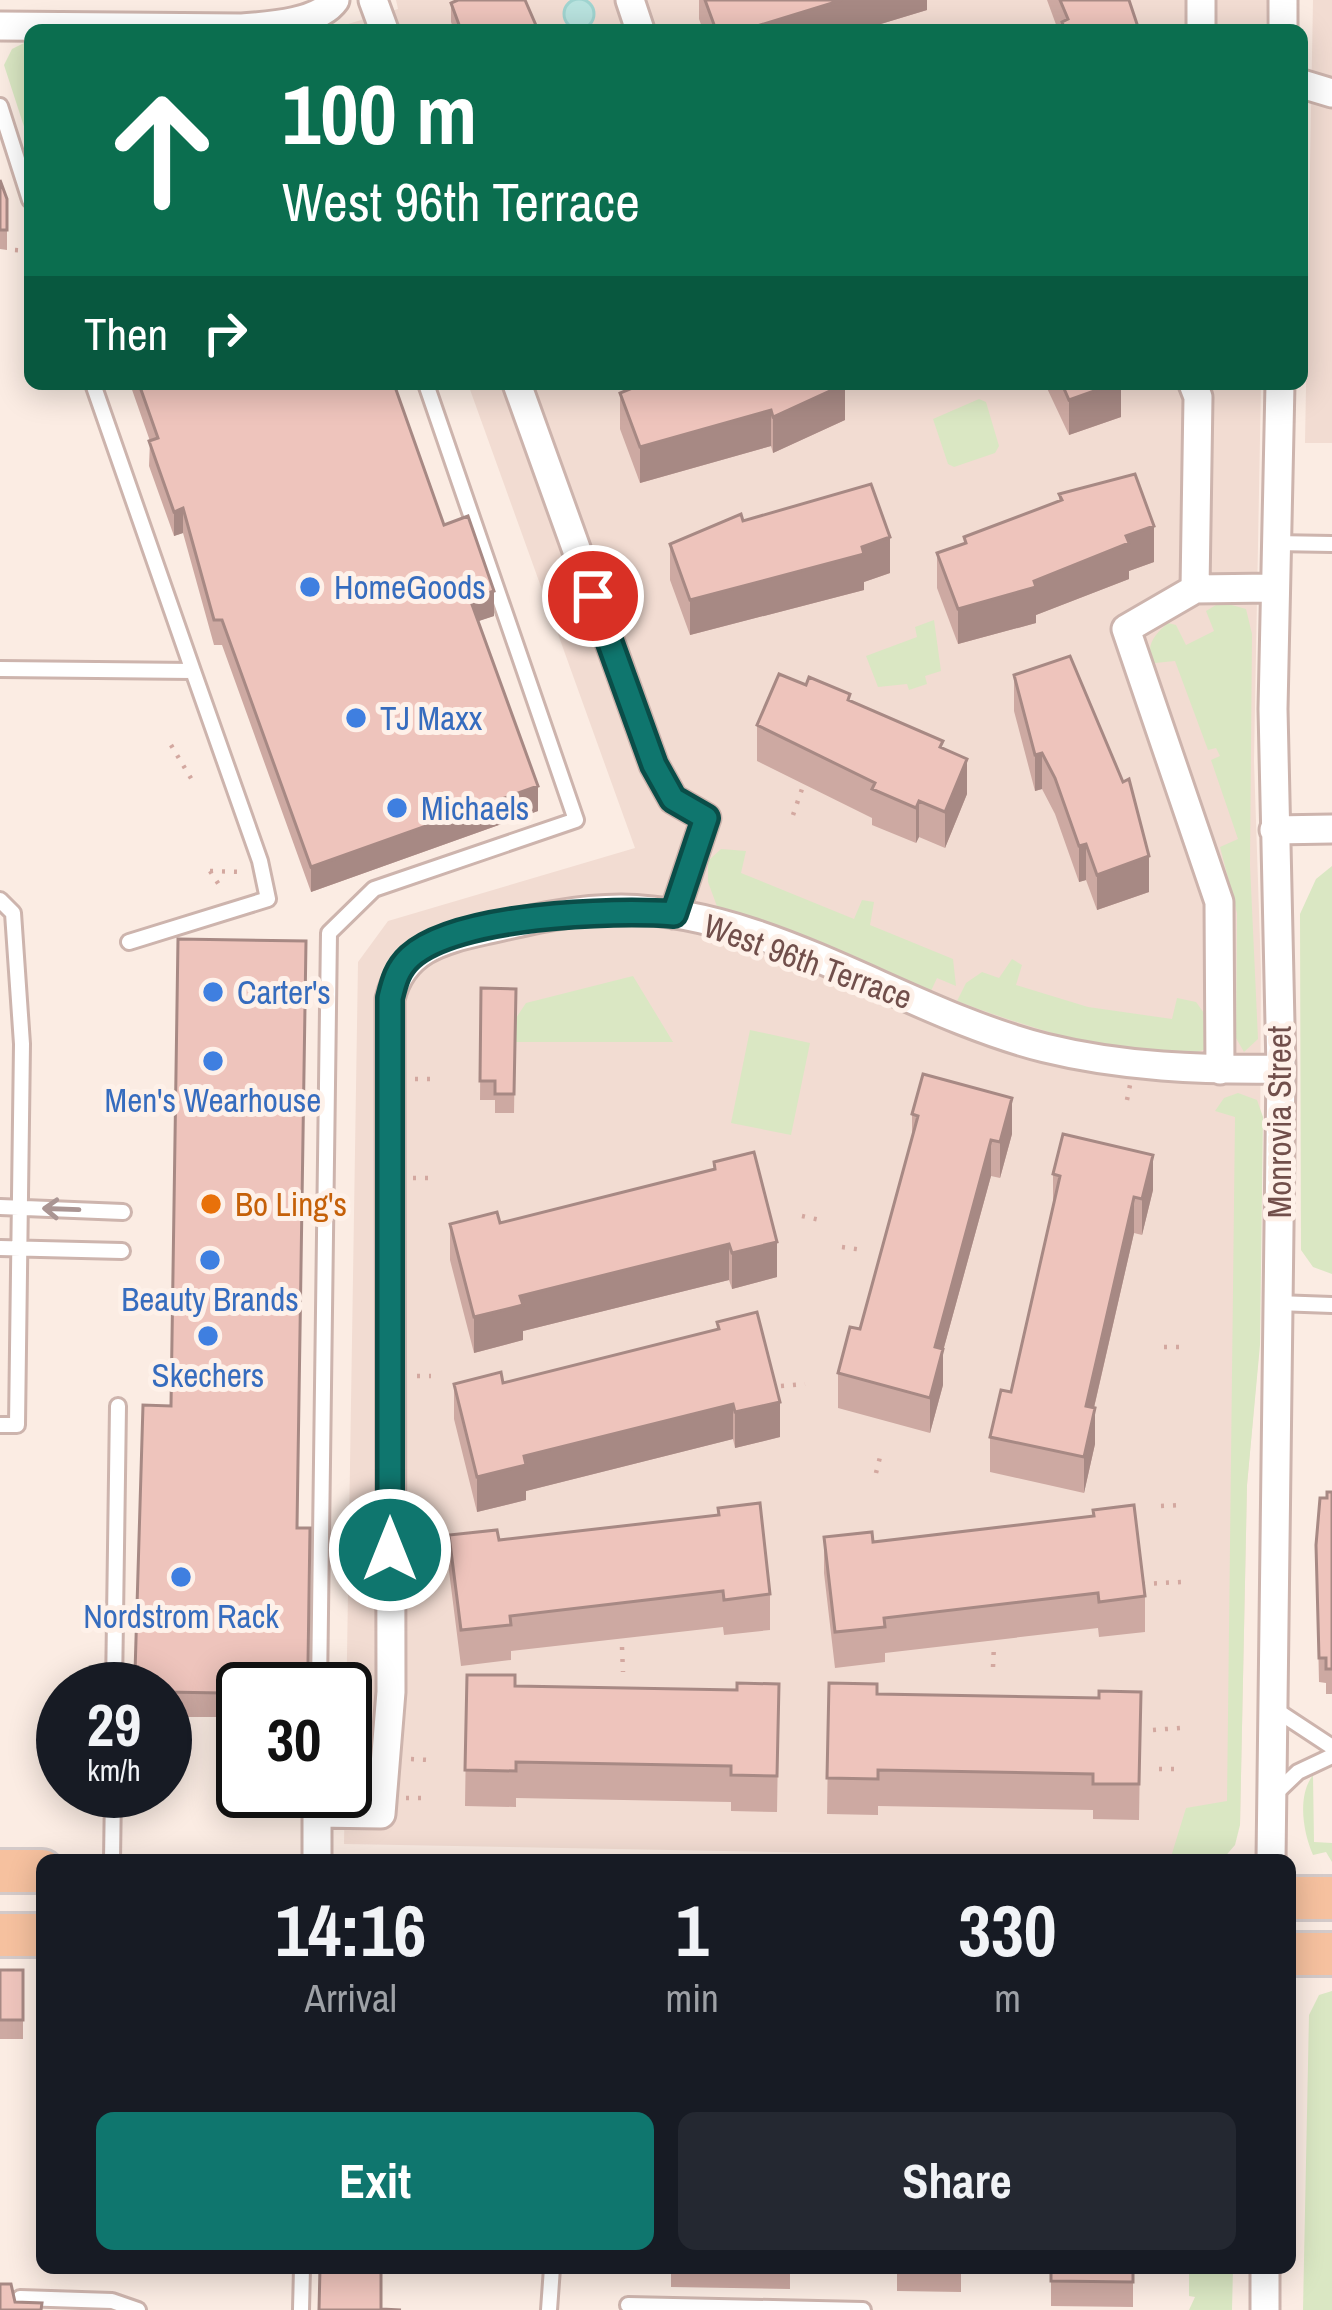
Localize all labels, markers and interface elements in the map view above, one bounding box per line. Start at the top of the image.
text: 100 m [282,57,477,170]
icon: ahead [84,72,240,228]
text: West 96th Terrace [282,165,640,238]
icon: right [192,300,258,366]
text: Then [84,303,168,364]
pin [542,545,644,647]
icon: arrive [560,563,626,629]
place label: HomeGoods [334,565,486,609]
marker: HomeGoods [297,574,323,600]
place label: TJ Maxx [380,696,483,740]
marker: TJ Maxx [343,705,369,731]
place label: Michaels [421,786,529,830]
marker: Michaels [384,795,410,821]
street label: West 96th Terrace [698,903,918,1019]
place label: Carter's [237,970,331,1014]
marker: Carter's [200,979,226,1005]
street label: Monrovia Street [1257,1026,1301,1218]
marker: Men's Wearhouse [200,1048,226,1074]
place label: Men's Wearhouse [105,1078,321,1122]
place label: Bo Ling's [235,1182,347,1226]
marker: Bo Ling's [198,1191,224,1217]
one-way arrow [42,1198,81,1221]
marker: Beauty Brands [197,1247,223,1273]
place label: Beauty Brands [121,1277,299,1321]
marker: Skechers [195,1323,221,1349]
place label: Skechers [152,1353,264,1397]
position arrow [327,1487,453,1613]
marker: Nordstrom Rack [168,1564,194,1590]
place label: Nordstrom Rack [83,1594,279,1638]
speed limit sign: 30 [216,1662,372,1818]
text: 29 [87,1684,141,1765]
text: km/h [87,1750,141,1790]
text: 14:16 [275,1881,426,1978]
text: 1 [676,1881,709,1978]
text: 330 [958,1881,1057,1978]
text: Arrival [305,1972,397,2024]
text: min [666,1972,719,2024]
text: m [994,1972,1021,2024]
button: Exit [96,2112,654,2250]
button: Share [678,2112,1236,2250]

